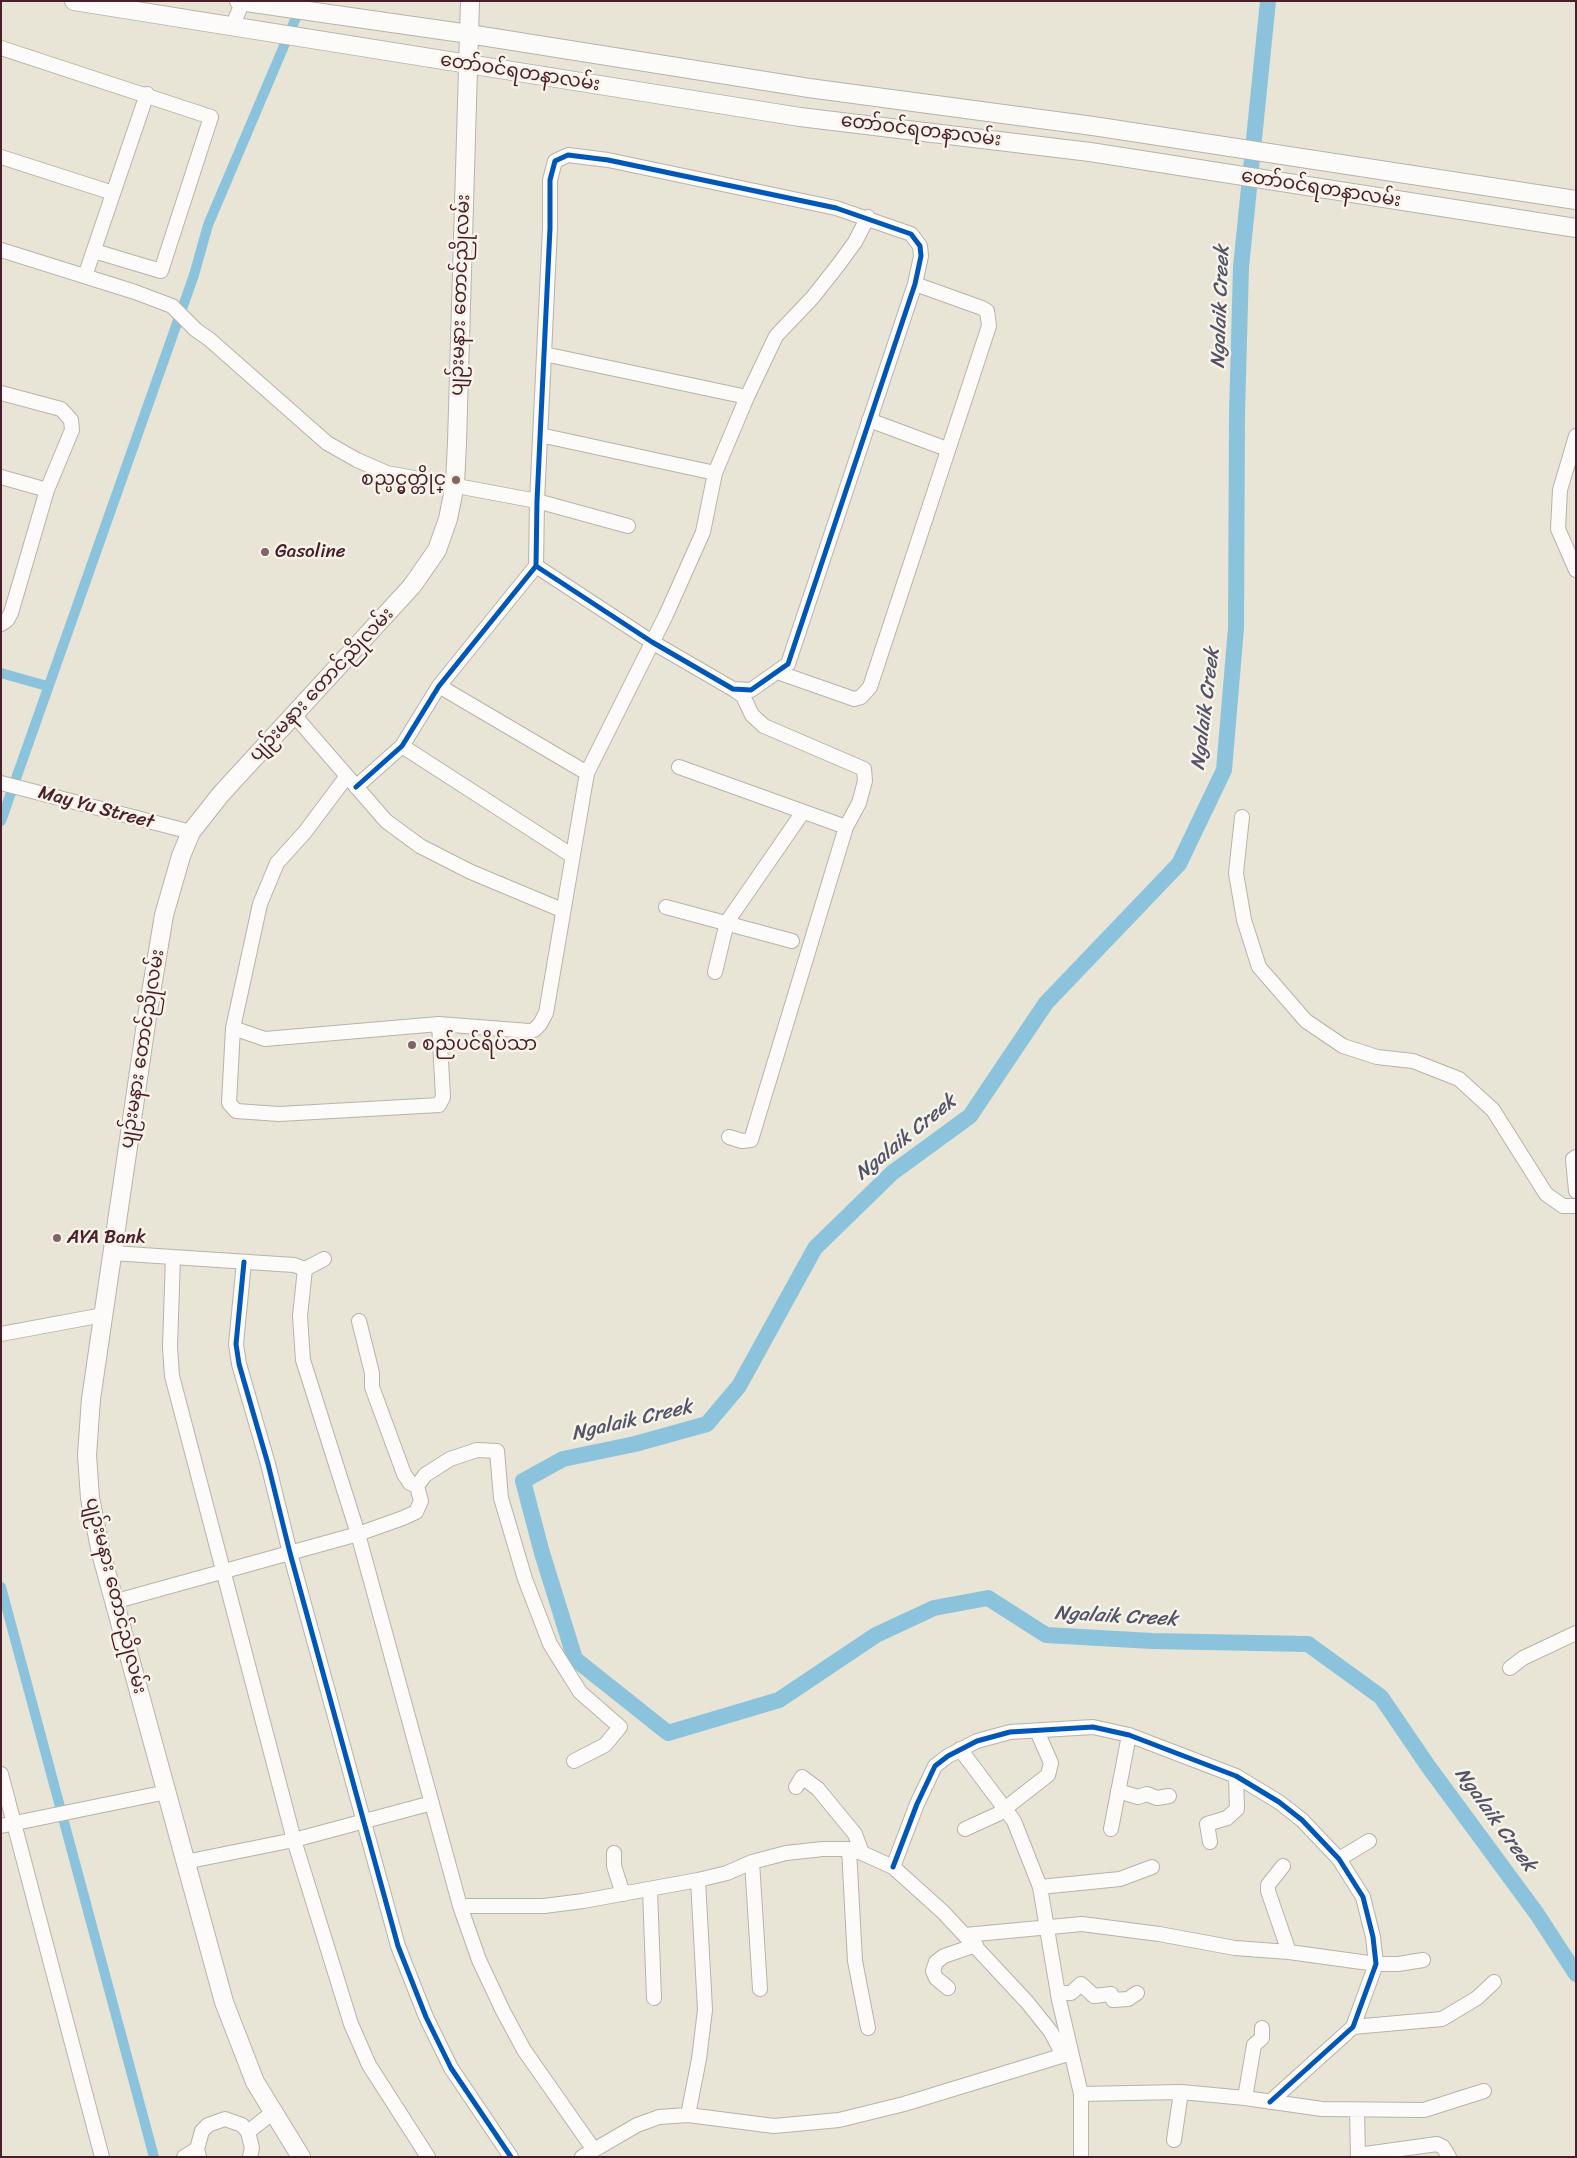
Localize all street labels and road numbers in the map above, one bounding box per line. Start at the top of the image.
street label: တော်ဝင်ရတနာလမ်း [438,49,602,97]
street label: တော်ဝင်ရတနာလမ်း [839,110,1003,152]
street label: တော်ဝင်ရတနာလမ်း [1239,165,1403,213]
street label: ပျဉ်းမနား တောင်ညိုလမ်း [446,194,476,396]
street label: ပျဉ်းမနား တောင်ညိုလမ်း [245,603,399,767]
street label: May Yu Street [36,782,156,834]
street label: ပျဉ်းမနား တောင်ညိုလမ်း [116,948,170,1150]
street label: ပျဉ်းမနား တောင်ညိုလမ်း [80,1495,150,1697]

